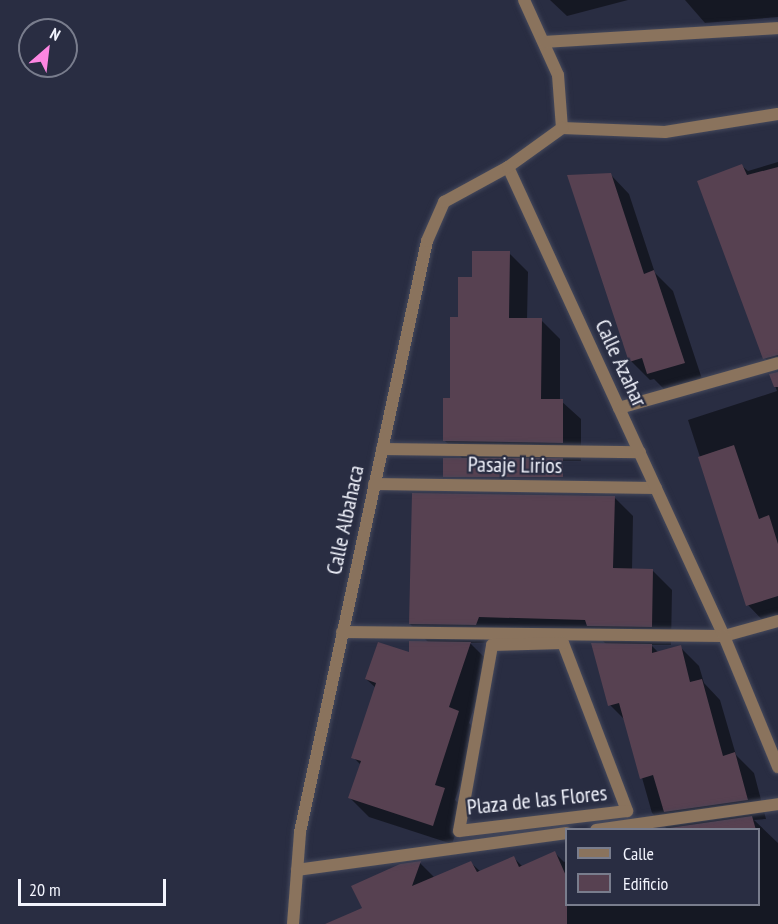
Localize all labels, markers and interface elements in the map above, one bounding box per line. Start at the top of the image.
north arrow [18,18,78,78]
text: N [47,23,64,45]
street label: Calle Azahar [589,315,653,411]
street label: Pasaje Lirios [468,451,562,479]
street label: Calle Albahaca [320,463,370,577]
street label: Plaza de las Flores [466,780,608,820]
legend [565,828,760,906]
text: Calle [623,842,654,865]
scale bar [21,867,170,905]
text: Edificio [623,872,668,895]
text: 20 m [29,878,61,901]

